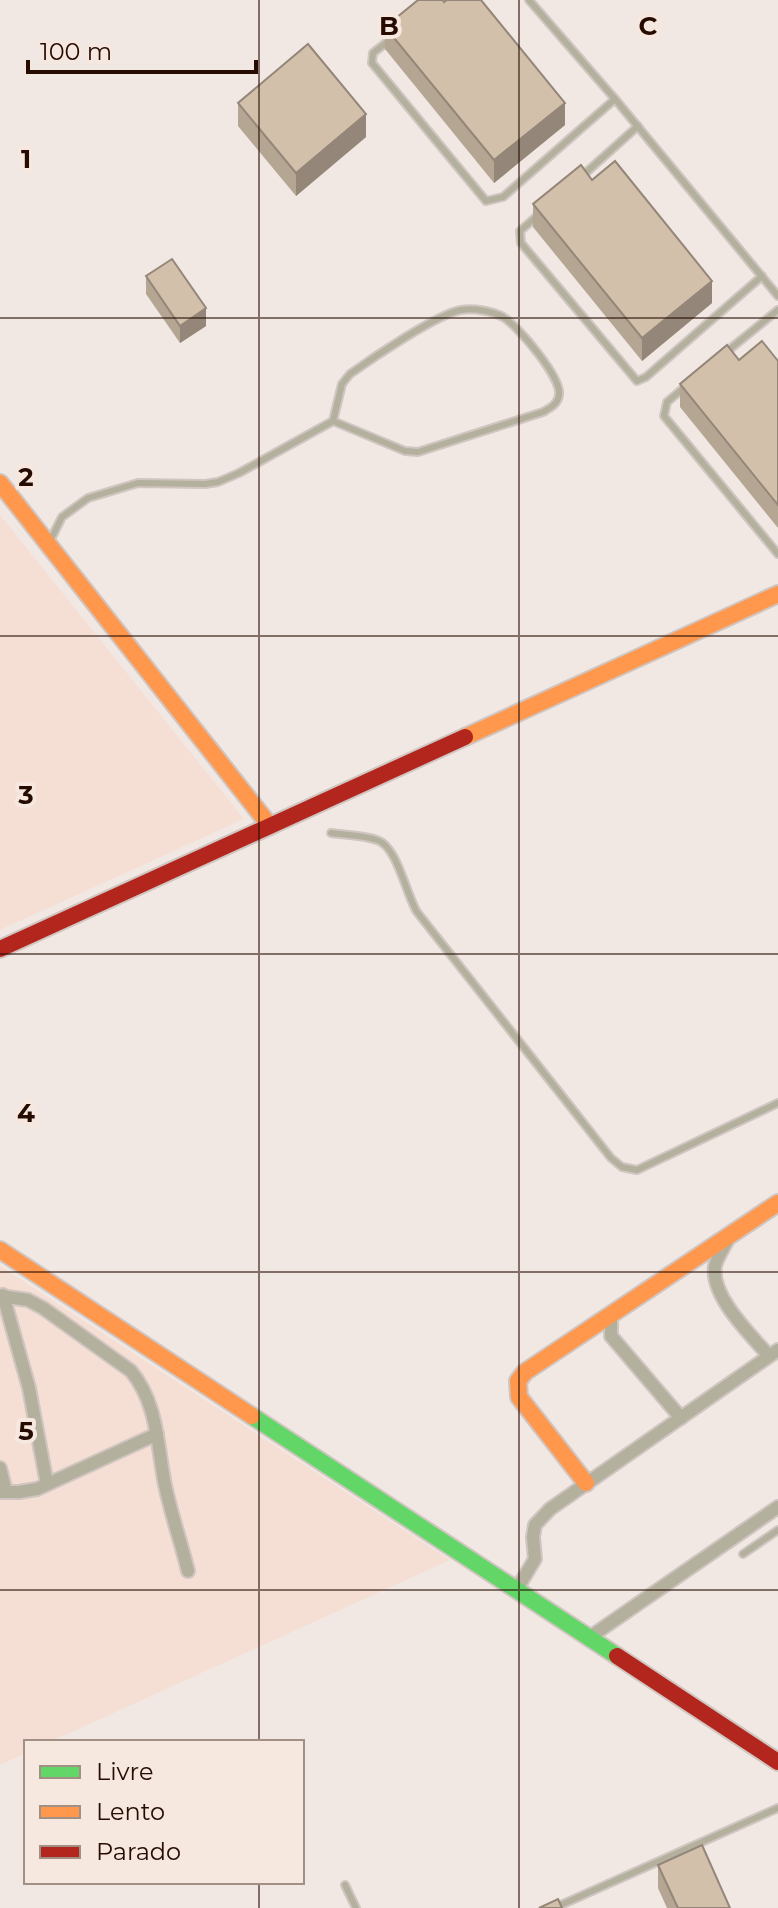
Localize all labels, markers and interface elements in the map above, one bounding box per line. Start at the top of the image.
text: B [379,10,399,42]
text: C [639,10,658,42]
scale bar [28,24,256,74]
text: 100 m [40,37,112,66]
text: 1 [21,143,31,175]
text: 2 [18,461,34,493]
text: 3 [17,779,34,811]
text: 4 [17,1097,35,1129]
text: 5 [18,1415,34,1447]
legend [24,1740,304,1884]
text: Livre [96,1757,153,1786]
text: Lento [96,1797,165,1826]
text: Parado [96,1837,181,1866]

